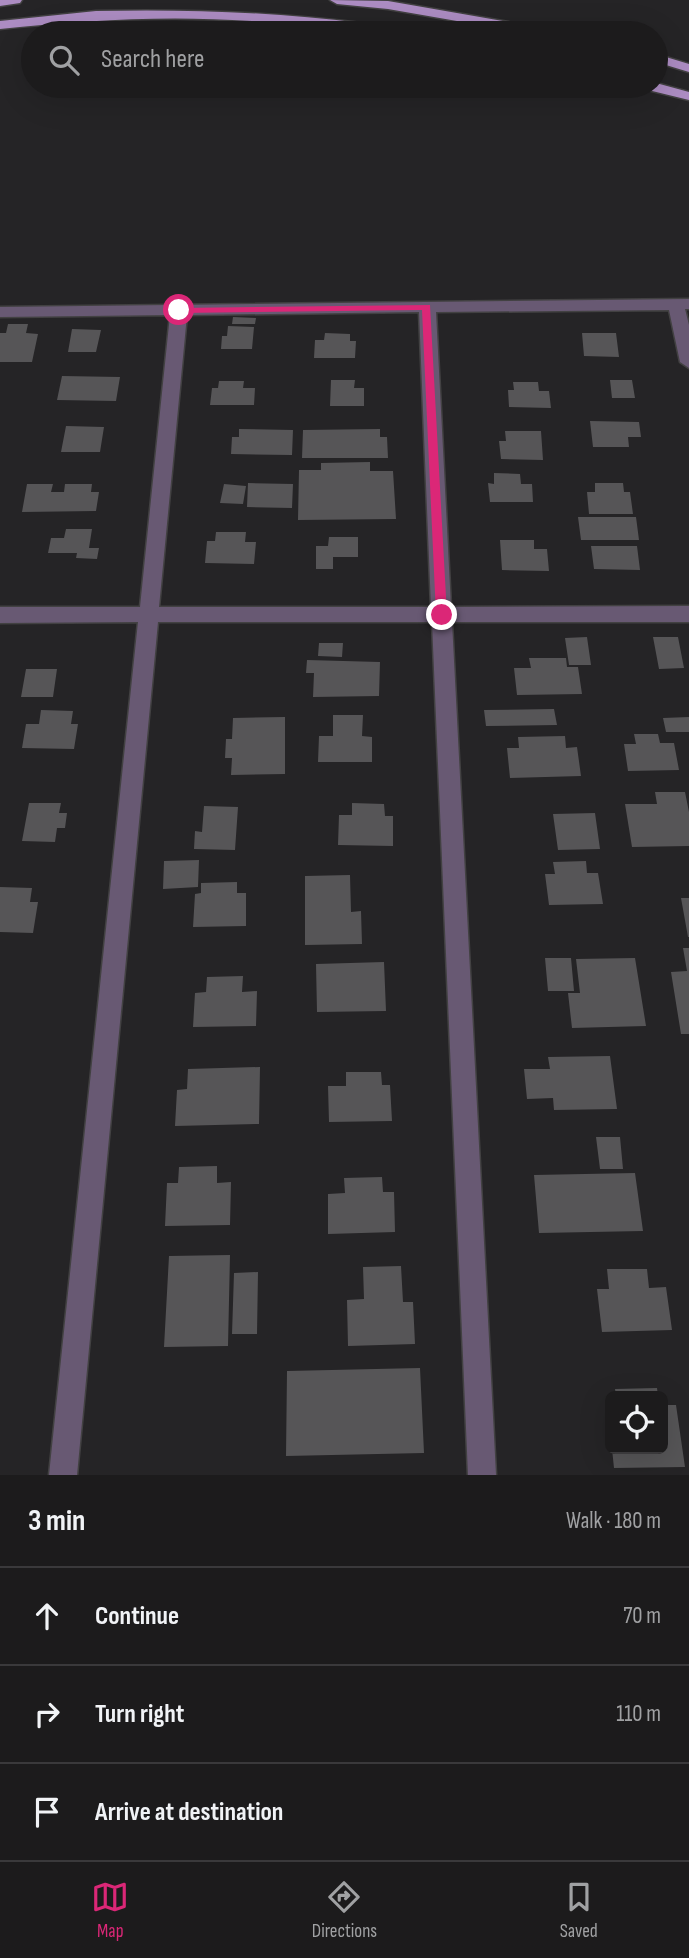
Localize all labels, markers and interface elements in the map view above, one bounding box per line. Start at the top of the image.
search box [21,21,668,98]
icon: search [45,41,83,79]
text: Search here [101,44,204,75]
route start [163,294,194,325]
route end [426,599,457,630]
map controls [605,1391,668,1454]
button: locate [605,1391,668,1454]
text: 3 min [28,1503,85,1539]
text: Walk · 180 m [566,1507,661,1535]
icon: ahead [28,1597,66,1635]
text: Continue [95,1601,179,1632]
text: 70 m [623,1602,661,1630]
icon: right [28,1695,66,1733]
text: Turn right [95,1699,184,1730]
text: 110 m [616,1700,661,1728]
icon: arrive [28,1793,66,1831]
text: Arrive at destination [95,1797,283,1828]
tab: Map [91,1878,129,1943]
tab: Directions [312,1878,377,1943]
tab: Saved [560,1878,598,1943]

